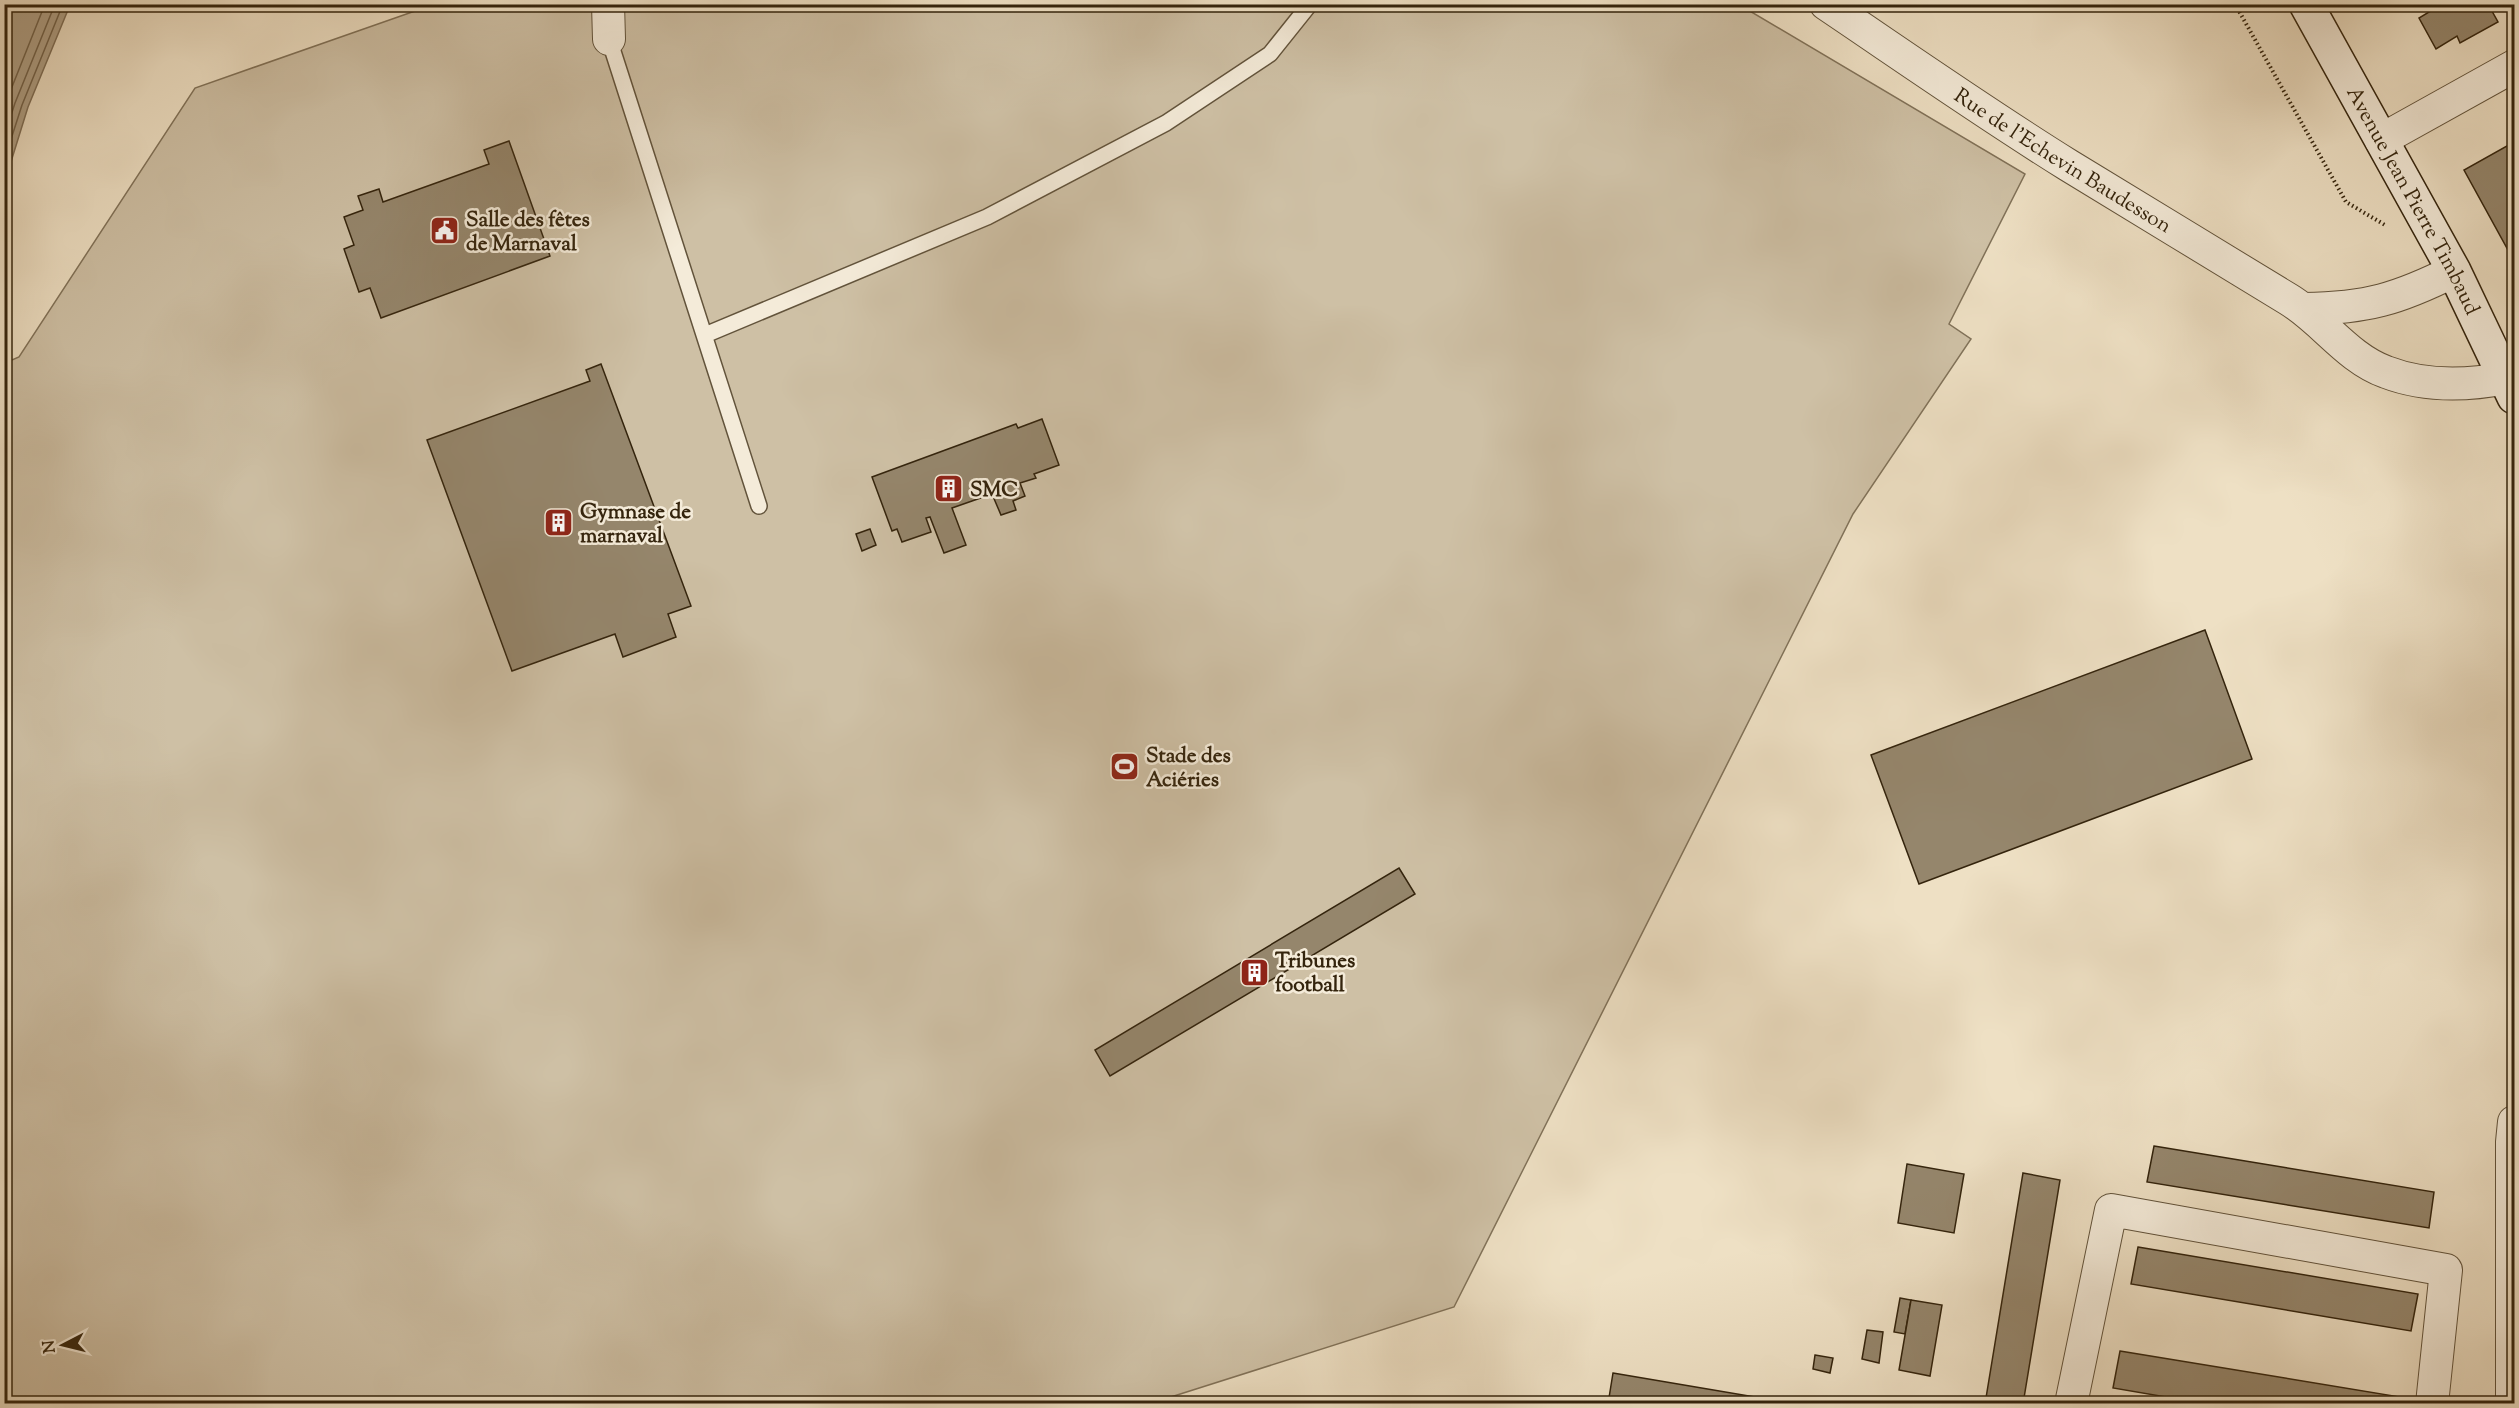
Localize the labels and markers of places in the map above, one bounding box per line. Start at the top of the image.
place label: Salle des fêtes de Marnaval [466,206,590,260]
public building icon: Salle des fêtes de Marnaval [429,215,461,247]
building icon: SMC [933,473,965,505]
place label: SMC [970,476,1018,506]
place label: Gymnase de marnaval [580,498,691,552]
building icon: Gymnase de marnaval [543,507,575,539]
place label: Stade des Aciéries [1146,742,1231,796]
sports icon: Stade des Aciéries [1109,751,1141,783]
place label: Tribunes football [1275,947,1355,1001]
building icon: Tribunes football [1238,956,1270,988]

